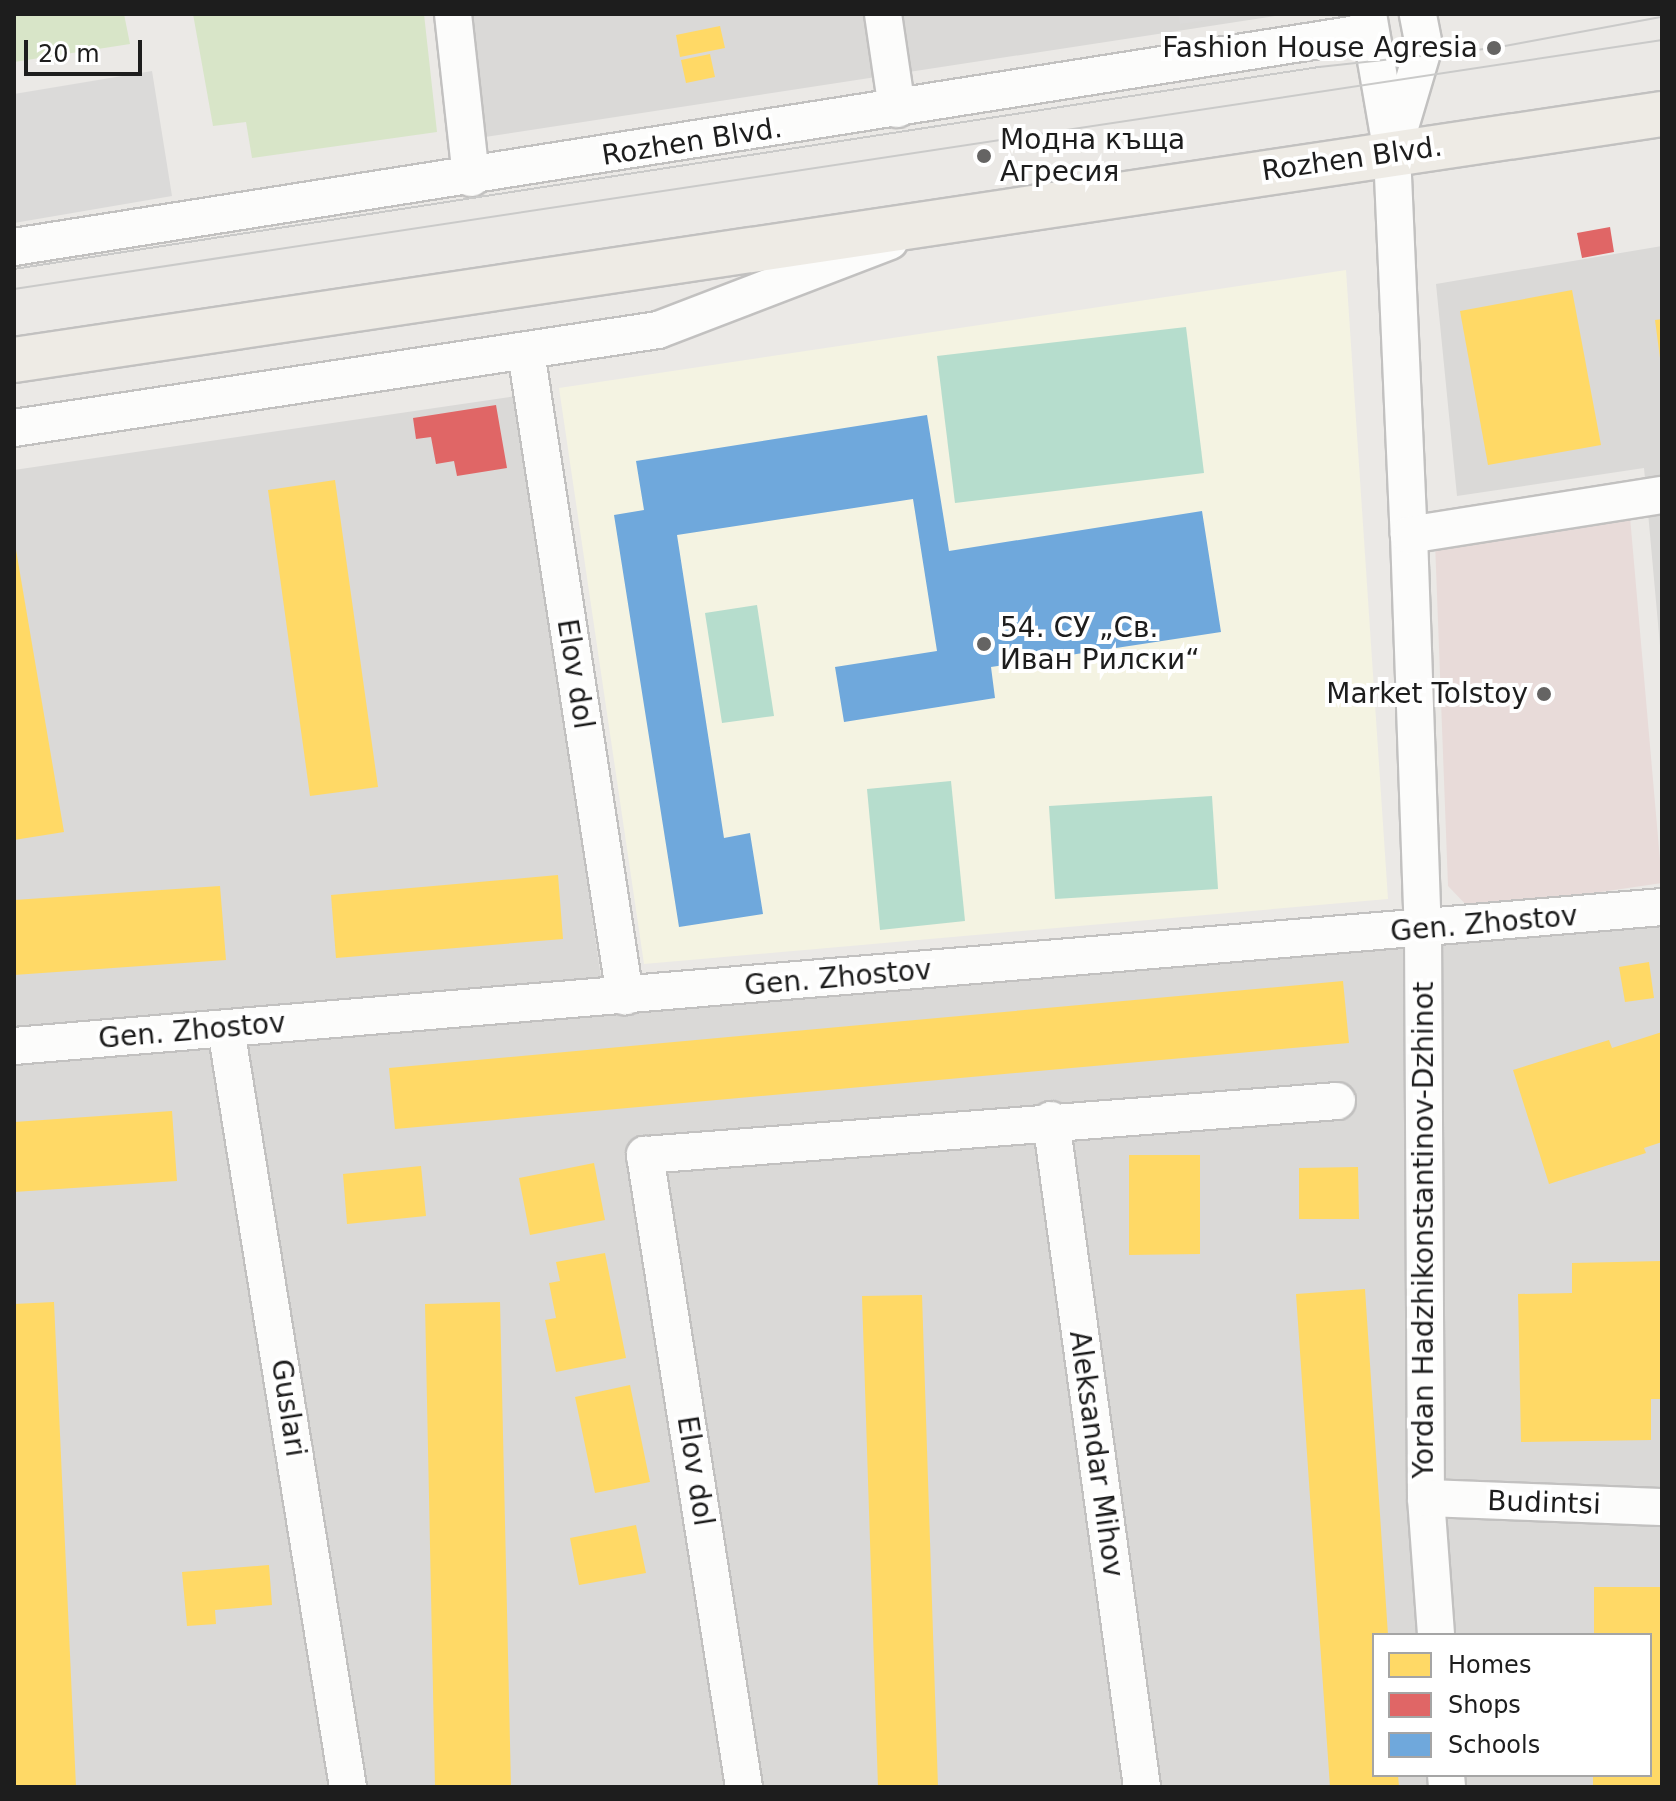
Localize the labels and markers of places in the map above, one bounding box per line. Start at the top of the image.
place label: Fashion House Agresia [1162,31,1478,65]
marker: Fashion House Agresia [1485,39,1503,57]
place label: Модна къща Агресия [1000,123,1185,189]
marker: Модна къща Агресия [975,147,993,165]
place label: 54. СУ „Св. Иван Рилски“ [1000,611,1200,677]
marker: 54. СУ „Св. Иван Рилски“ [975,635,993,653]
place label: Market Tolstoy [1326,677,1528,711]
marker: Market Tolstoy [1535,685,1553,703]

